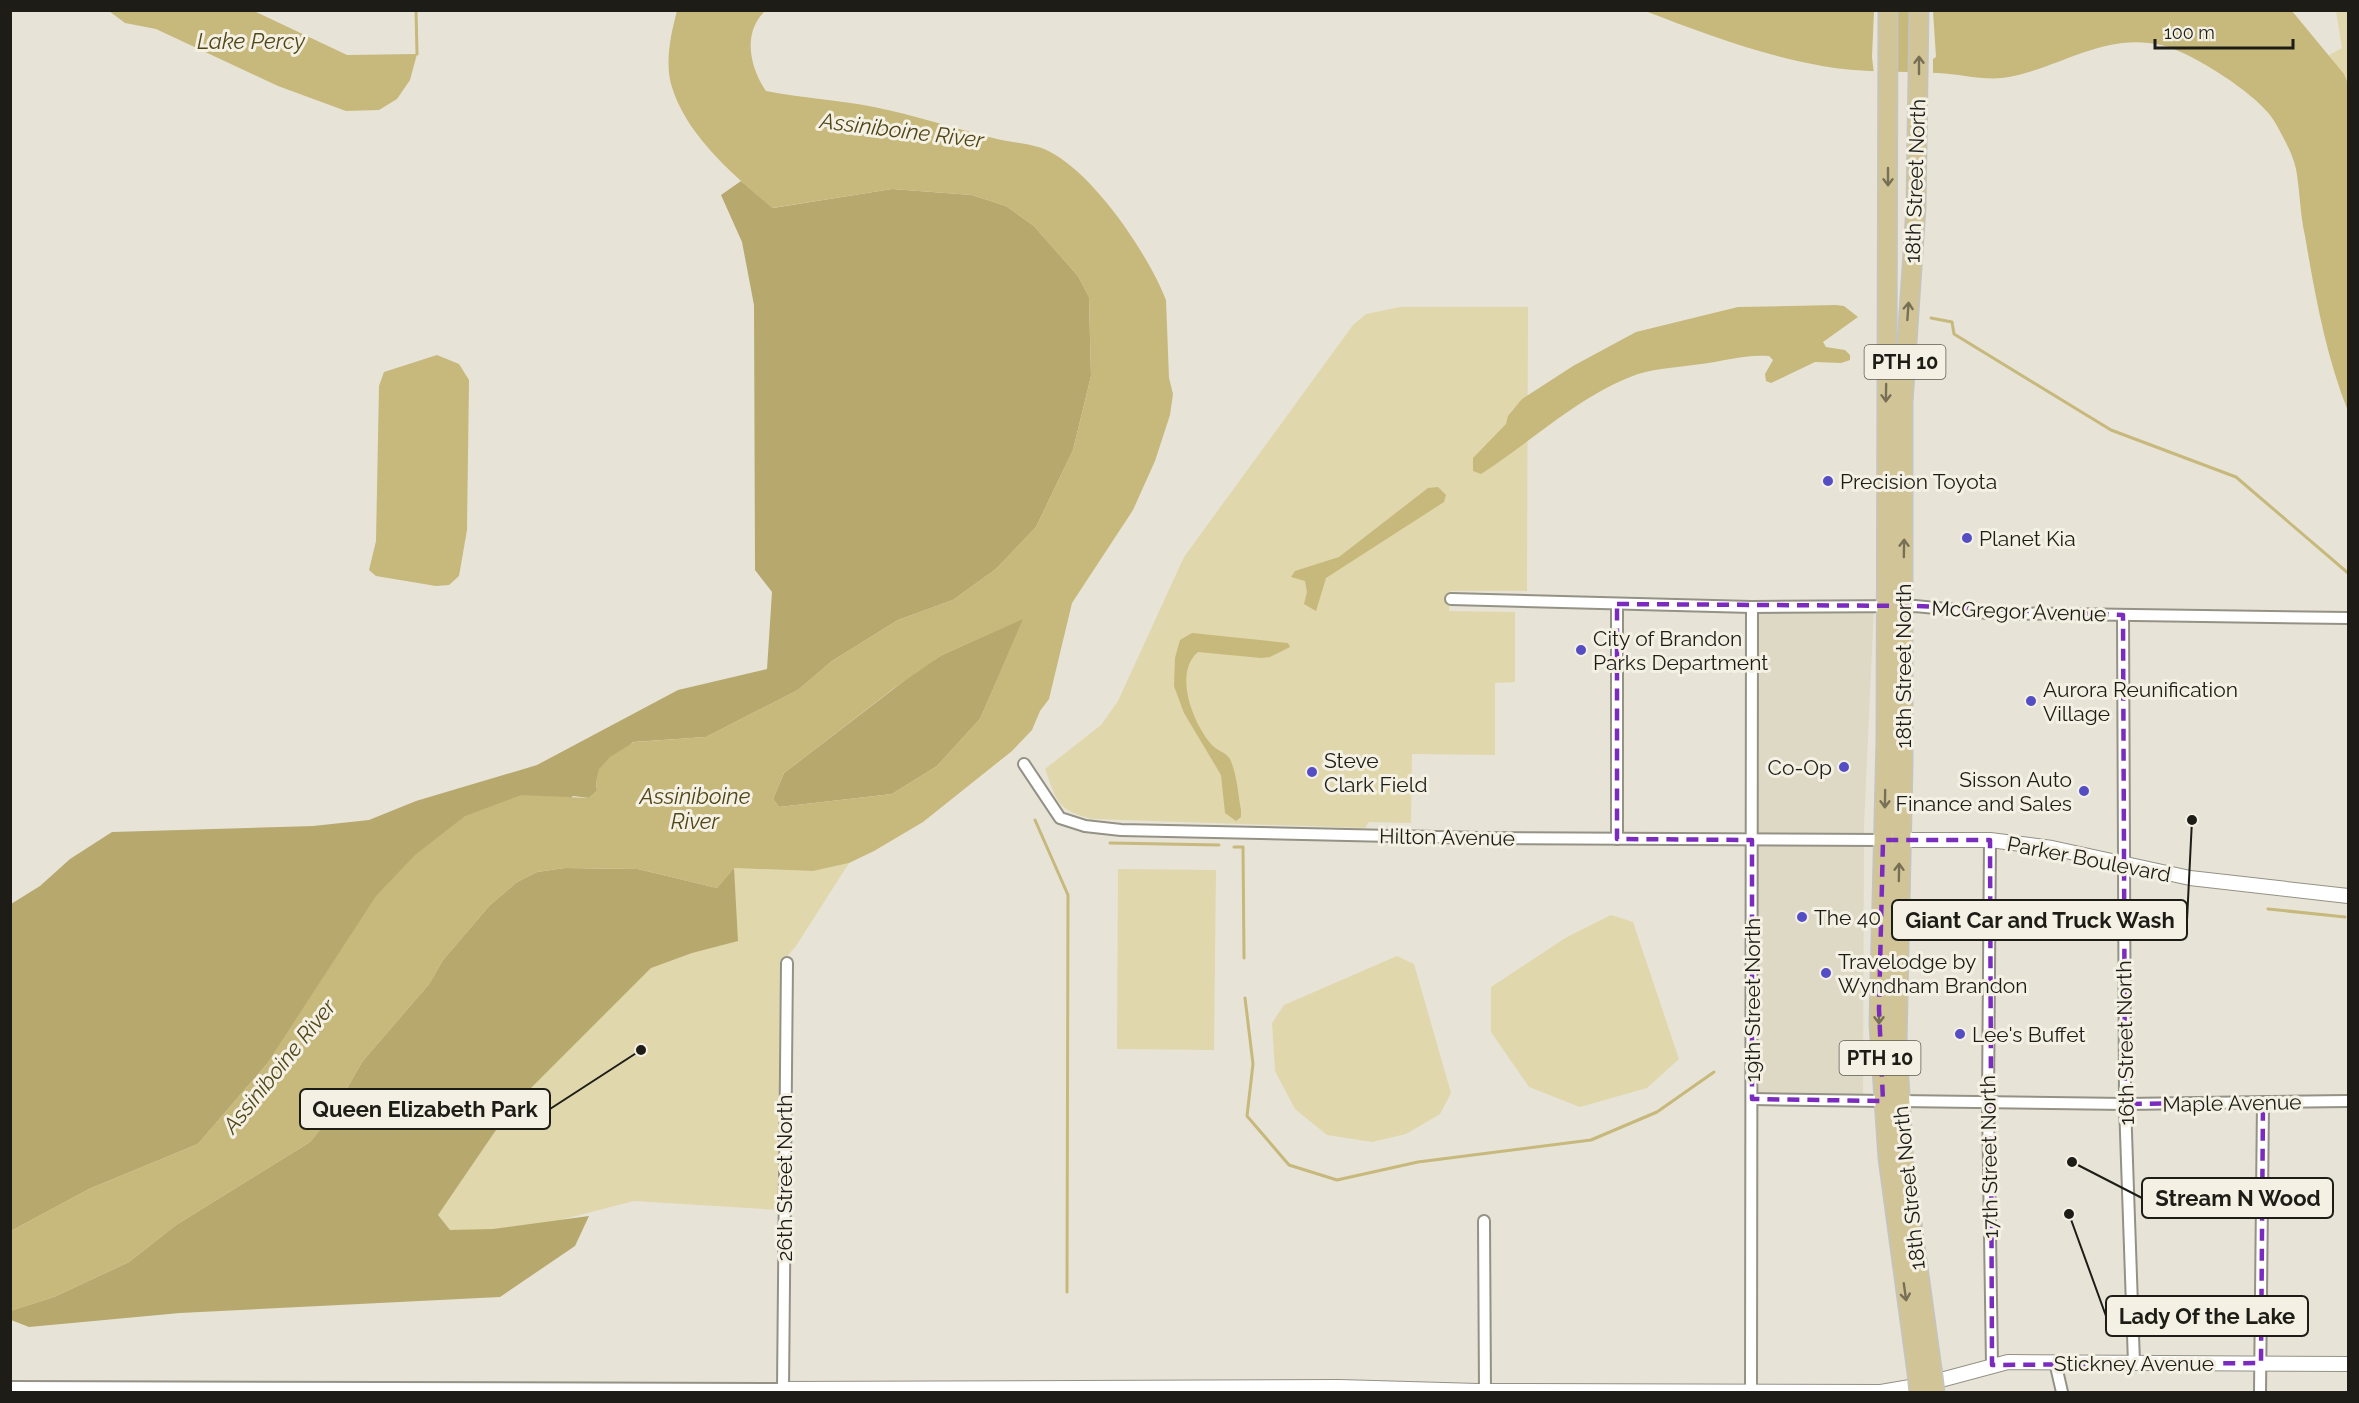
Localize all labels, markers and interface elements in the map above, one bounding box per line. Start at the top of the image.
scale bar [2155,12,2293,50]
text: 100 m [2164,22,2215,43]
water label: Lake Percy [197,28,306,54]
one-way arrow [1913,55,1925,75]
street label: 18th Street North [1900,98,1930,264]
water label: Assiniboine River [818,107,987,153]
one-way arrow [1882,167,1894,187]
one-way arrow [1903,302,1914,322]
road number: PTH 10 [1864,345,1946,379]
one-way arrow [1880,383,1892,403]
place label: Precision Toyota [1840,469,1997,494]
marker: Precision Toyota [1821,474,1835,488]
place label: Planet Kia [1979,526,2076,551]
marker: Planet Kia [1960,531,1974,545]
one-way arrow [1898,538,1910,558]
street label: 18th Street North [1891,584,1916,748]
street label: McGregor Avenue [1931,595,2107,627]
place label: City of Brandon Parks Department [1593,626,1768,675]
marker: City of Brandon Parks Department [1574,643,1588,657]
place label: Aurora Reunification Village [2043,677,2238,726]
marker: Aurora Reunification Village [2024,694,2038,708]
place label: Steve Clark Field [1324,748,1427,797]
place label: Co-Op [1768,755,1832,780]
marker: Co-Op [1837,760,1851,774]
marker: Steve Clark Field [1305,765,1319,779]
place label: Sisson Auto Finance and Sales [1896,767,2072,816]
water label: Assiniboine River [639,783,751,834]
marker: Sisson Auto Finance and Sales [2077,784,2091,798]
one-way arrow [1879,788,1890,808]
street label: Hilton Avenue [1379,823,1515,851]
street label: Parker Boulevard [2005,831,2173,887]
one-way arrow [1893,862,1905,882]
callout: Giant Car and Truck Wash [1892,900,2187,940]
place label: The 40 [1814,905,1881,930]
text: Giant Car and Truck Wash [1905,907,2175,933]
marker: The 40 [1795,910,1809,924]
street label: 19th Street North [1740,918,1765,1082]
place label: Travelodge by Wyndham Brandon [1838,949,2028,998]
street label: 16th Street North [2111,960,2139,1126]
marker: Travelodge by Wyndham Brandon [1819,966,1833,980]
water label: Assiniboine River [216,993,342,1139]
one-way arrow [1873,1004,1885,1024]
place label: Lee's Buffet [1972,1022,2085,1047]
marker: Lee's Buffet [1953,1027,1967,1041]
road number: PTH 10 [1840,1041,1920,1075]
street label: 17th Street North [1975,1075,2003,1239]
callout: Queen Elizabeth Park [300,1089,550,1129]
street label: Maple Avenue [2162,1089,2302,1117]
street label: 26th Street North [772,1095,797,1262]
text: Queen Elizabeth Park [312,1096,538,1122]
street label: 18th Street North [1888,1105,1930,1271]
callout: Stream N Wood [2142,1178,2333,1218]
text: Stream N Wood [2155,1185,2321,1211]
one-way arrow [1900,1282,1911,1302]
callout: Lady Of the Lake [2106,1296,2308,1336]
text: Lady Of the Lake [2119,1303,2295,1329]
street label: Stickney Avenue [2054,1351,2214,1376]

